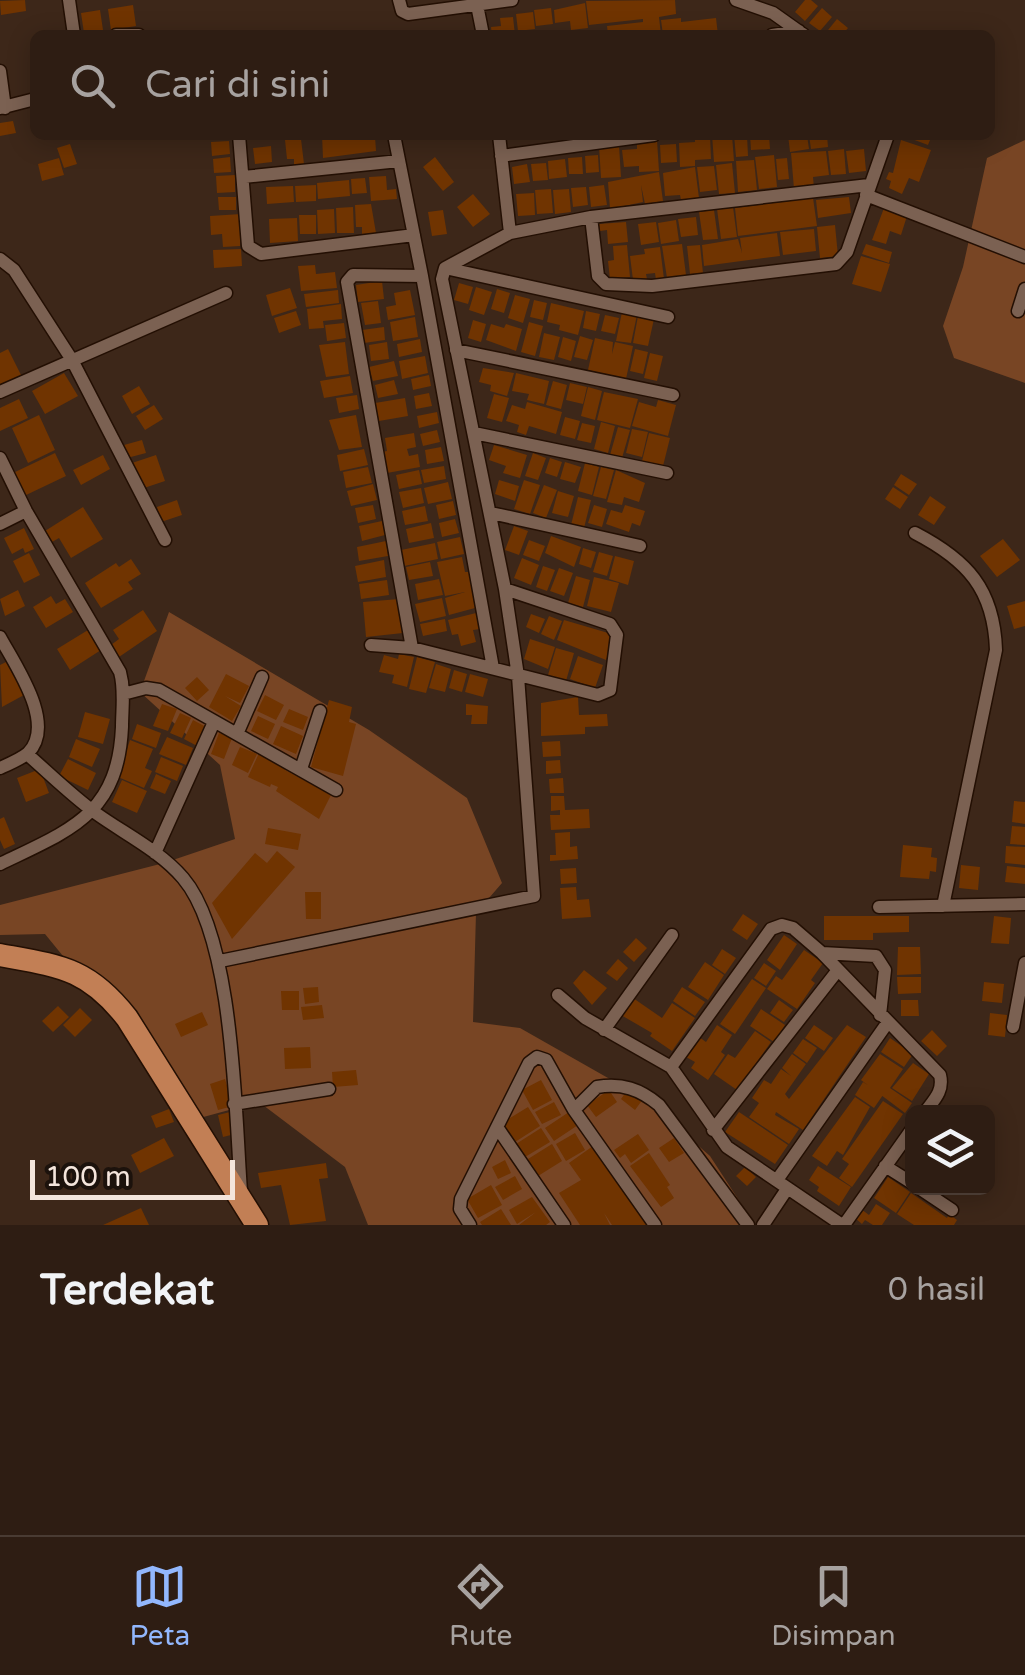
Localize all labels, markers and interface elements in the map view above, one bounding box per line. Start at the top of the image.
search box [30,30,995,140]
icon: search [65,58,120,113]
text: Cari di sini [145,62,330,108]
map controls [905,1105,995,1195]
button: layers [905,1105,995,1195]
scale bar [30,1155,235,1200]
text: 100 m [45,1160,131,1194]
text: Terdekat [40,1265,214,1316]
text: 0 hasil [888,1271,985,1309]
tab: Peta [129,1559,190,1653]
tab: Rute [449,1559,512,1653]
tab: Disimpan [771,1559,896,1653]

